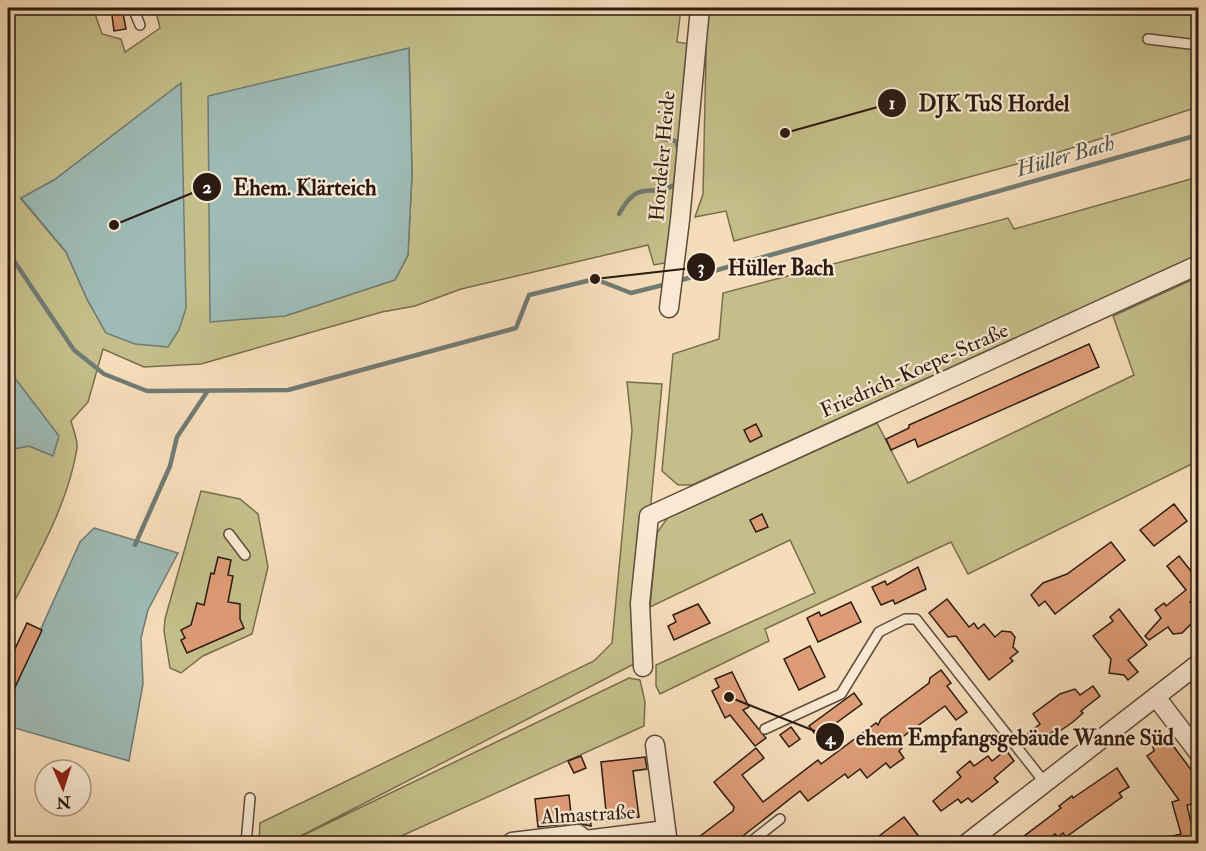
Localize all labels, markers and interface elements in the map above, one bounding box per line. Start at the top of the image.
callout: DJK TuS Hordel [877,83,1082,123]
street label: Hordeler Heide [643,90,682,222]
text: DJK TuS Hordel [918,90,1070,119]
text: 1 [889,92,895,115]
water label: Hüller Bach [1012,129,1118,184]
callout: Ehem. Klärteich [192,167,389,207]
text: Ehem. Klärteich [233,174,377,202]
text: 2 [202,176,212,199]
callout: Hüller Bach [686,247,846,287]
text: Hüller Bach [728,254,835,282]
text: 3 [698,256,705,279]
street label: Friedrich-Koepe-Straße [816,317,1013,424]
callout: ehem Empfangsgebäude Wanne Süd [815,717,1186,757]
text: ehem Empfangsgebäude Wanne Süd [856,724,1174,753]
text: 4 [824,727,836,750]
north arrow [33,758,93,818]
text: N [55,792,72,812]
street label: Almastraße [539,799,636,830]

